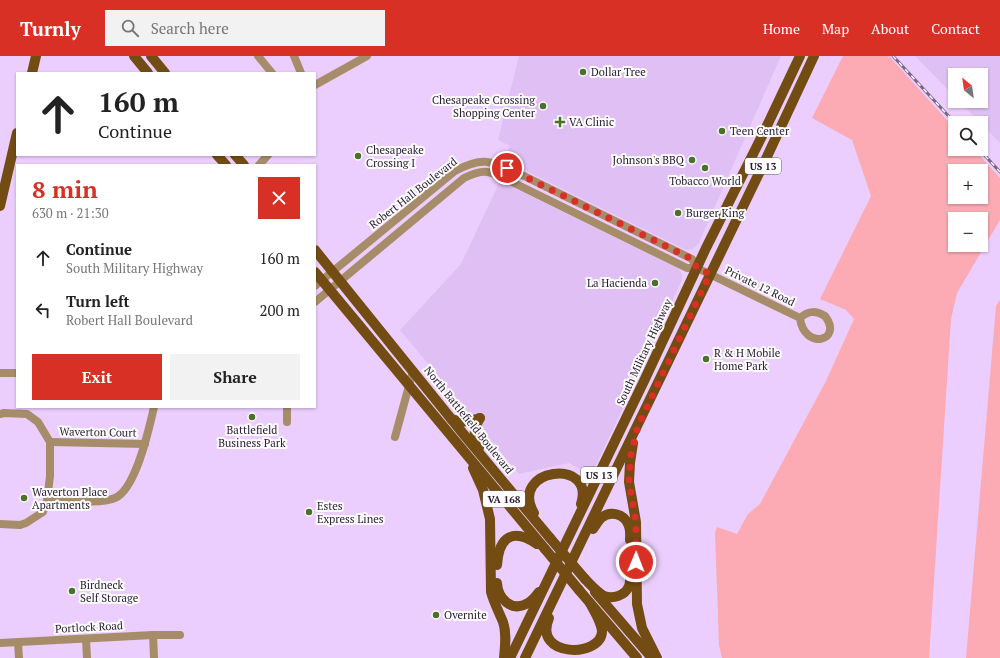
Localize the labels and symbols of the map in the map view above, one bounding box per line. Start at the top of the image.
place label: Dollar Tree [591,65,646,79]
marker: Dollar Tree [578,67,588,77]
north arrow [948,68,988,108]
place label: Chesapeake Crossing Shopping Center [432,93,536,120]
marker: Chesapeake Crossing Shopping Center [538,101,548,111]
place label: VA Clinic [569,115,614,129]
marker: VA Clinic [554,116,566,128]
place label: Teen Center [730,124,790,138]
marker: Teen Center [717,126,727,136]
place label: Chesapeake Crossing I [366,143,424,170]
marker: Chesapeake Crossing I [353,151,363,161]
pin [490,151,524,185]
place label: Johnson's BBQ [613,153,685,167]
street label: Robert Hall Boulevard [366,154,460,232]
marker: Johnson's BBQ [687,155,697,165]
road number: US 13 [745,158,781,174]
marker: Tobacco World [700,163,710,173]
place label: Tobacco World [669,174,741,188]
place label: Burger King [686,206,744,220]
marker: Burger King [673,208,683,218]
street label: Private 12 Road [723,263,797,309]
place label: La Hacienda [587,276,647,290]
marker: La Hacienda [650,278,660,288]
street label: South Military Highway [613,296,675,407]
place label: R & H Mobile Home Park [714,346,781,373]
marker: R & H Mobile Home Park [701,354,711,364]
street label: North Battlefield Boulevard [421,363,517,477]
marker: Battlefield Business Park [247,412,257,422]
place label: Battlefield Business Park [218,423,286,450]
street label: Waverton Court [59,424,137,440]
road number: US 13 [581,467,617,483]
place label: Waverton Place Apartments [32,485,108,512]
road number: VA 168 [483,491,525,507]
marker: Waverton Place Apartments [19,493,29,503]
place label: Estes Express Lines [317,499,384,526]
marker: Estes Express Lines [304,507,314,517]
position arrow [615,541,657,583]
place label: Birdneck Self Storage [80,578,139,605]
marker: Birdneck Self Storage [67,586,77,596]
place label: Overnite [444,608,487,622]
marker: Overnite [431,610,441,620]
street label: Portlock Road [55,618,123,636]

